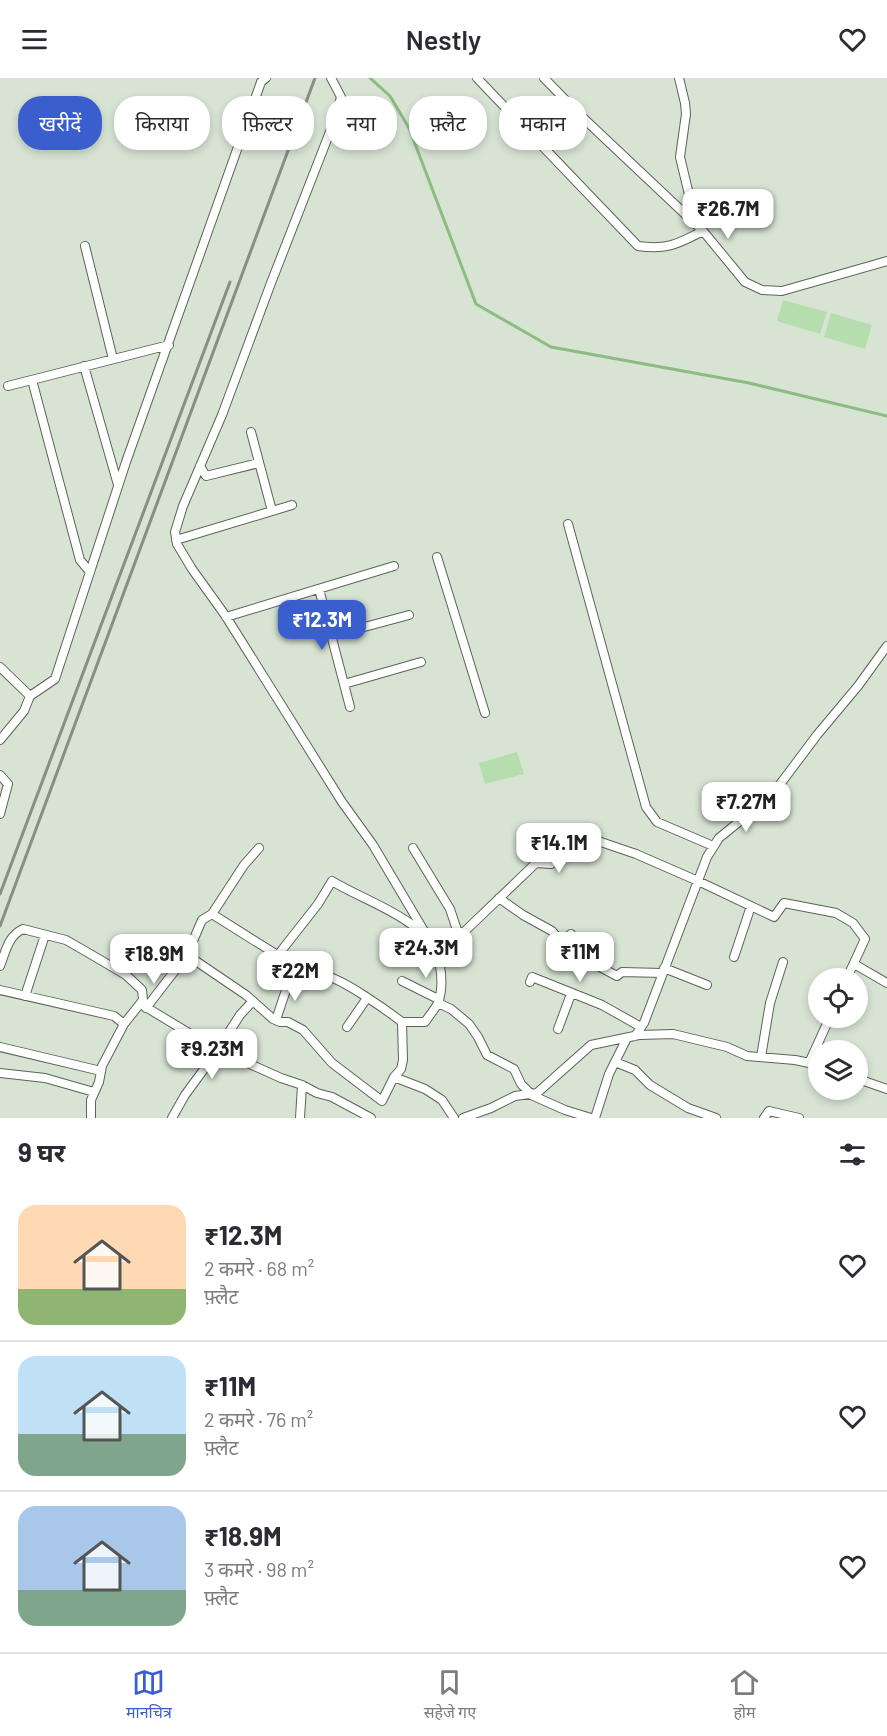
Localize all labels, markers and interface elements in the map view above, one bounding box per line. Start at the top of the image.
icon: menu [18,23,51,56]
text: Nestly [406,23,481,55]
icon: heart [836,23,869,56]
chip: खरीदें [18,96,102,150]
chip: किराया [114,96,210,150]
chip: फ़िल्टर [222,96,314,150]
chip: नया [326,96,397,150]
chip: फ़्लैट [409,96,487,150]
chip: मकान [499,96,587,150]
pin: ₹26.7M [679,189,777,240]
text: ₹26.7M [697,196,760,220]
pin: ₹12.3M [273,600,371,651]
text: ₹12.3M [292,607,352,631]
pin: ₹7.27M [697,782,795,833]
text: ₹7.27M [716,789,776,813]
pin: ₹14.1M [510,823,608,874]
text: ₹14.1M [530,830,588,854]
pin: ₹24.3M [377,928,475,979]
pin: ₹11M [544,932,616,983]
pin: ₹18.9M [105,934,203,985]
text: ₹24.3M [393,935,459,959]
text: ₹11M [560,939,600,963]
text: ₹18.9M [124,941,184,965]
pin: ₹22M [259,951,331,1002]
text: ₹22M [271,958,319,982]
map controls [808,968,868,1100]
button: locate [808,968,868,1028]
pin: ₹9.23M [163,1029,261,1080]
text: ₹9.23M [180,1036,244,1060]
button: layers [808,1040,868,1100]
text: 9 घर [18,1136,65,1167]
icon: filters [836,1138,869,1171]
text: ₹12.3M [204,1219,282,1250]
icon: home [66,1229,138,1301]
icon: heart [836,1249,869,1282]
text: 2 कमरे · 68 m² [204,1256,314,1280]
text: फ़्लैट [204,1284,239,1308]
text: ₹11M [204,1370,256,1401]
icon: home [66,1380,138,1452]
icon: heart [836,1400,869,1433]
text: 2 कमरे · 76 m² [204,1407,313,1431]
text: फ़्लैट [204,1435,239,1459]
text: ₹18.9M [204,1520,282,1551]
icon: home [66,1530,138,1602]
icon: heart [836,1550,869,1583]
text: 3 कमरे · 98 m² [204,1557,314,1581]
text: फ़्लैट [204,1585,239,1609]
tab: मानचित्र [126,1666,172,1725]
tab: सहेजे गए [424,1666,476,1725]
tab: होम [728,1666,761,1725]

